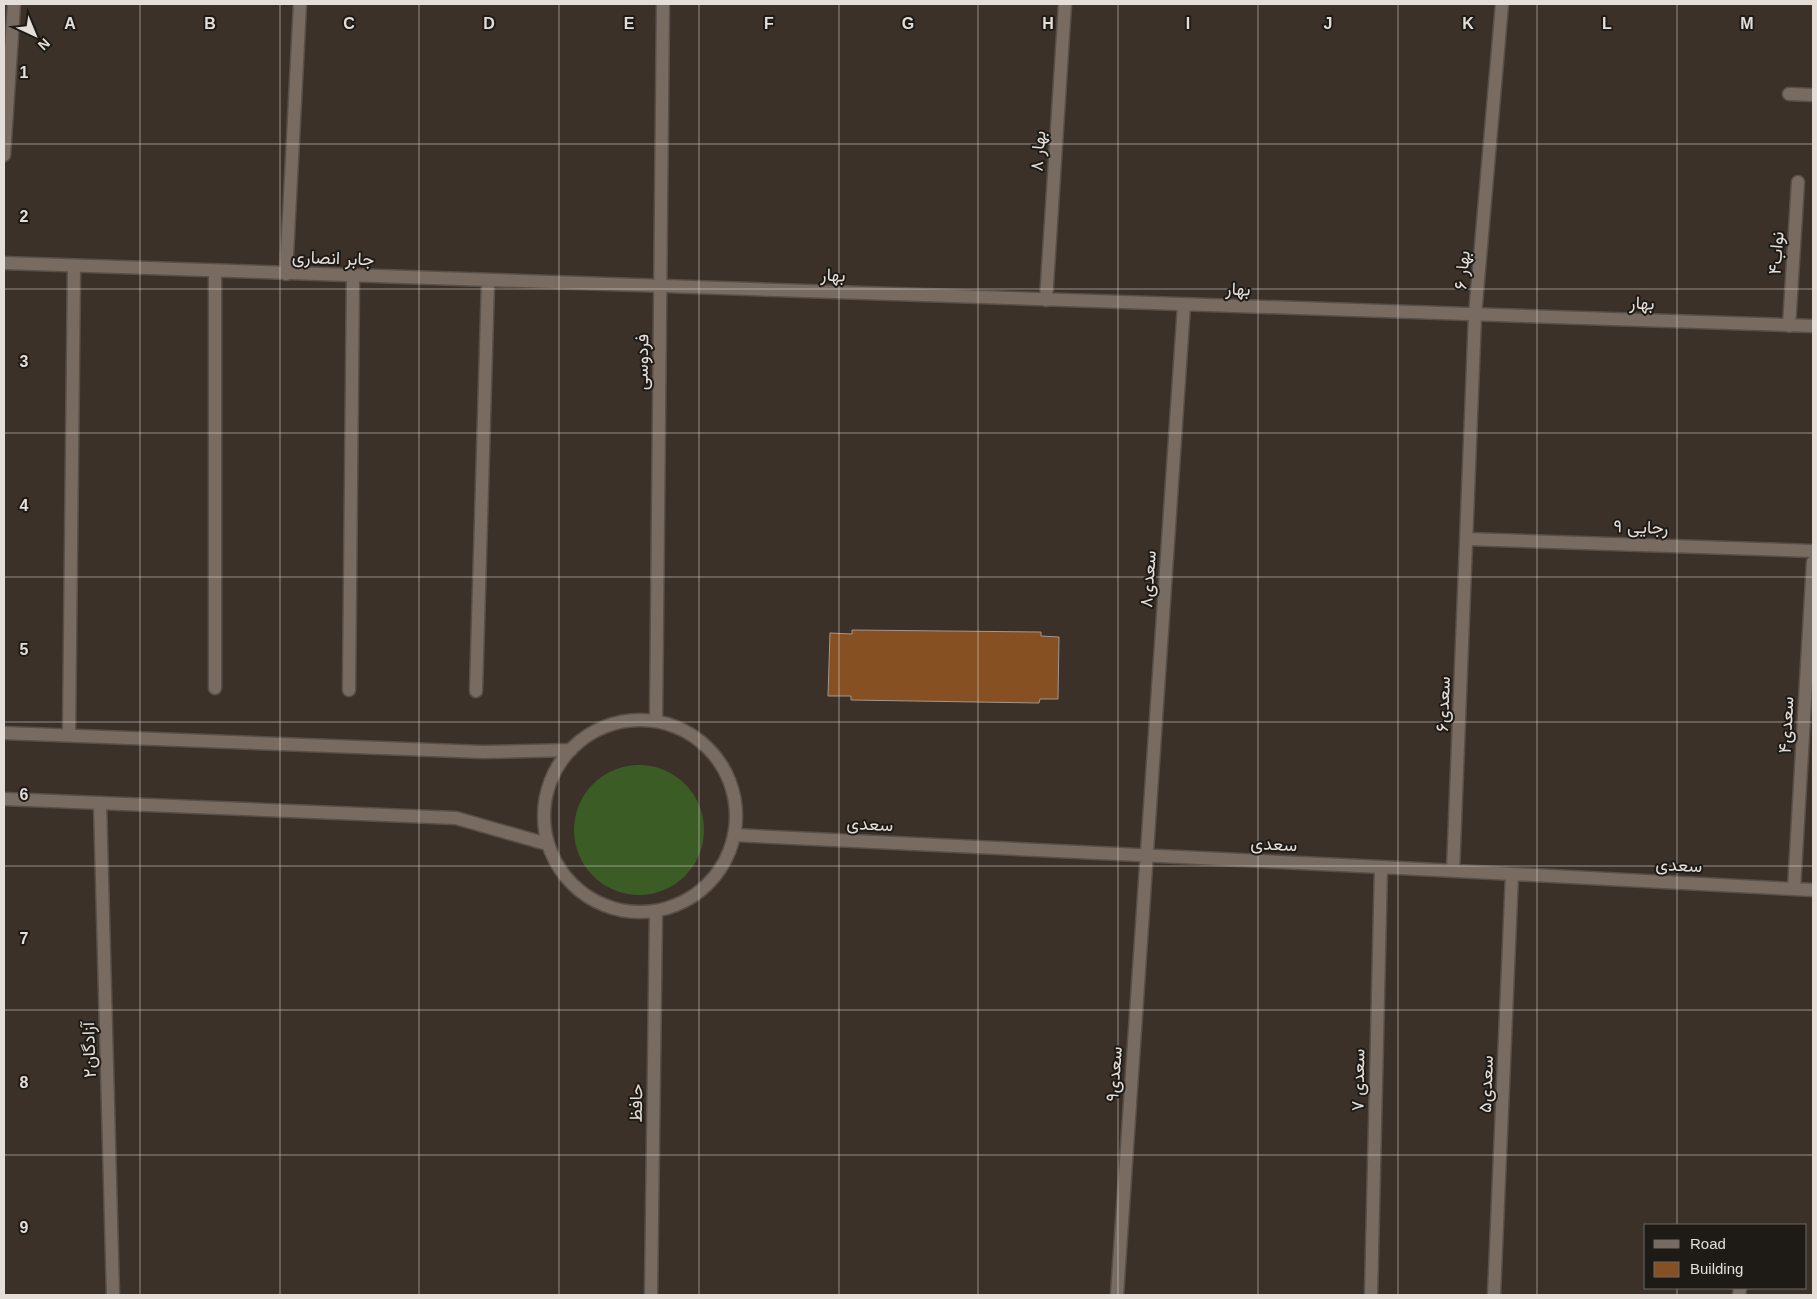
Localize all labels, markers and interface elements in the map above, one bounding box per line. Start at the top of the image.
north arrow [10,10,60,60]
text: A [64,15,76,32]
text: B [204,15,216,32]
text: C [343,15,355,32]
text: D [483,15,495,32]
text: E [624,15,635,32]
text: F [764,15,774,32]
text: G [902,15,914,32]
text: H [1042,15,1054,32]
text: I [1186,15,1190,32]
text: J [1324,15,1332,32]
text: K [1462,15,1474,32]
text: L [1602,15,1612,32]
text: M [1740,15,1754,32]
text: N [35,35,53,54]
text: 1 [20,64,29,81]
street label: بهار ۸ [1027,130,1050,172]
text: 2 [20,208,29,225]
street label: نواب۴ [1765,231,1788,275]
street label: جابر انصاری [291,247,375,270]
street label: بهار ۶ [1450,250,1475,290]
street label: بهار [819,265,846,286]
street label: بهار [1224,279,1251,300]
street label: بهار [1628,293,1655,314]
street label: فردوسی [632,334,653,390]
text: 3 [20,353,29,370]
text: 4 [20,497,29,514]
street label: رجایی ۹ [1613,516,1669,539]
street label: سعدی۸ [1136,550,1161,608]
text: 5 [20,641,29,658]
street label: سعدی۶ [1432,676,1455,732]
street label: سعدی۴ [1775,696,1798,754]
text: 6 [20,786,29,803]
street label: سعدی [846,813,894,836]
street label: سعدی [1250,833,1298,856]
street label: سعدی [1655,854,1703,877]
text: 7 [20,930,29,947]
street label: آزادگان۲ [78,1020,101,1078]
street label: سعدی۹ [1102,1046,1127,1102]
street label: سعدی ۷ [1347,1049,1370,1111]
street label: سعدی۵ [1475,1055,1498,1113]
text: 8 [20,1074,29,1091]
street label: حافظ [626,1083,646,1123]
text: 9 [20,1219,29,1236]
legend [1644,1224,1807,1289]
text: Road [1690,1235,1726,1252]
text: Building [1690,1260,1743,1277]

